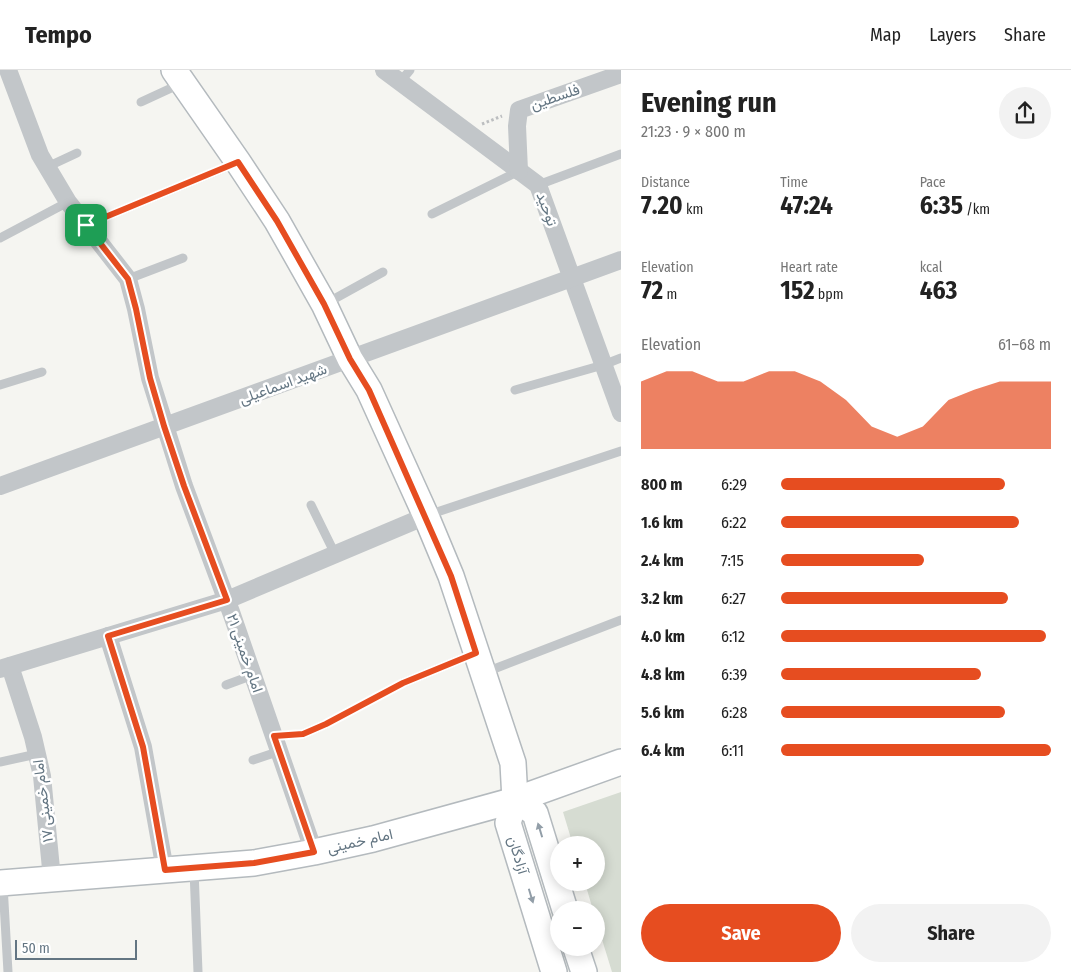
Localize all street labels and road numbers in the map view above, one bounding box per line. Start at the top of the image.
street label: فلسطین [528,80,583,115]
street label: توحید [533,190,562,229]
street label: شهید اسماعیلی [237,360,330,409]
street label: امام خمینی ۲۱ [222,611,267,695]
street label: امام خمینی ۱۷ [29,758,58,844]
street label: امام خمینی [325,825,395,858]
street label: آزادگان [504,834,533,878]

